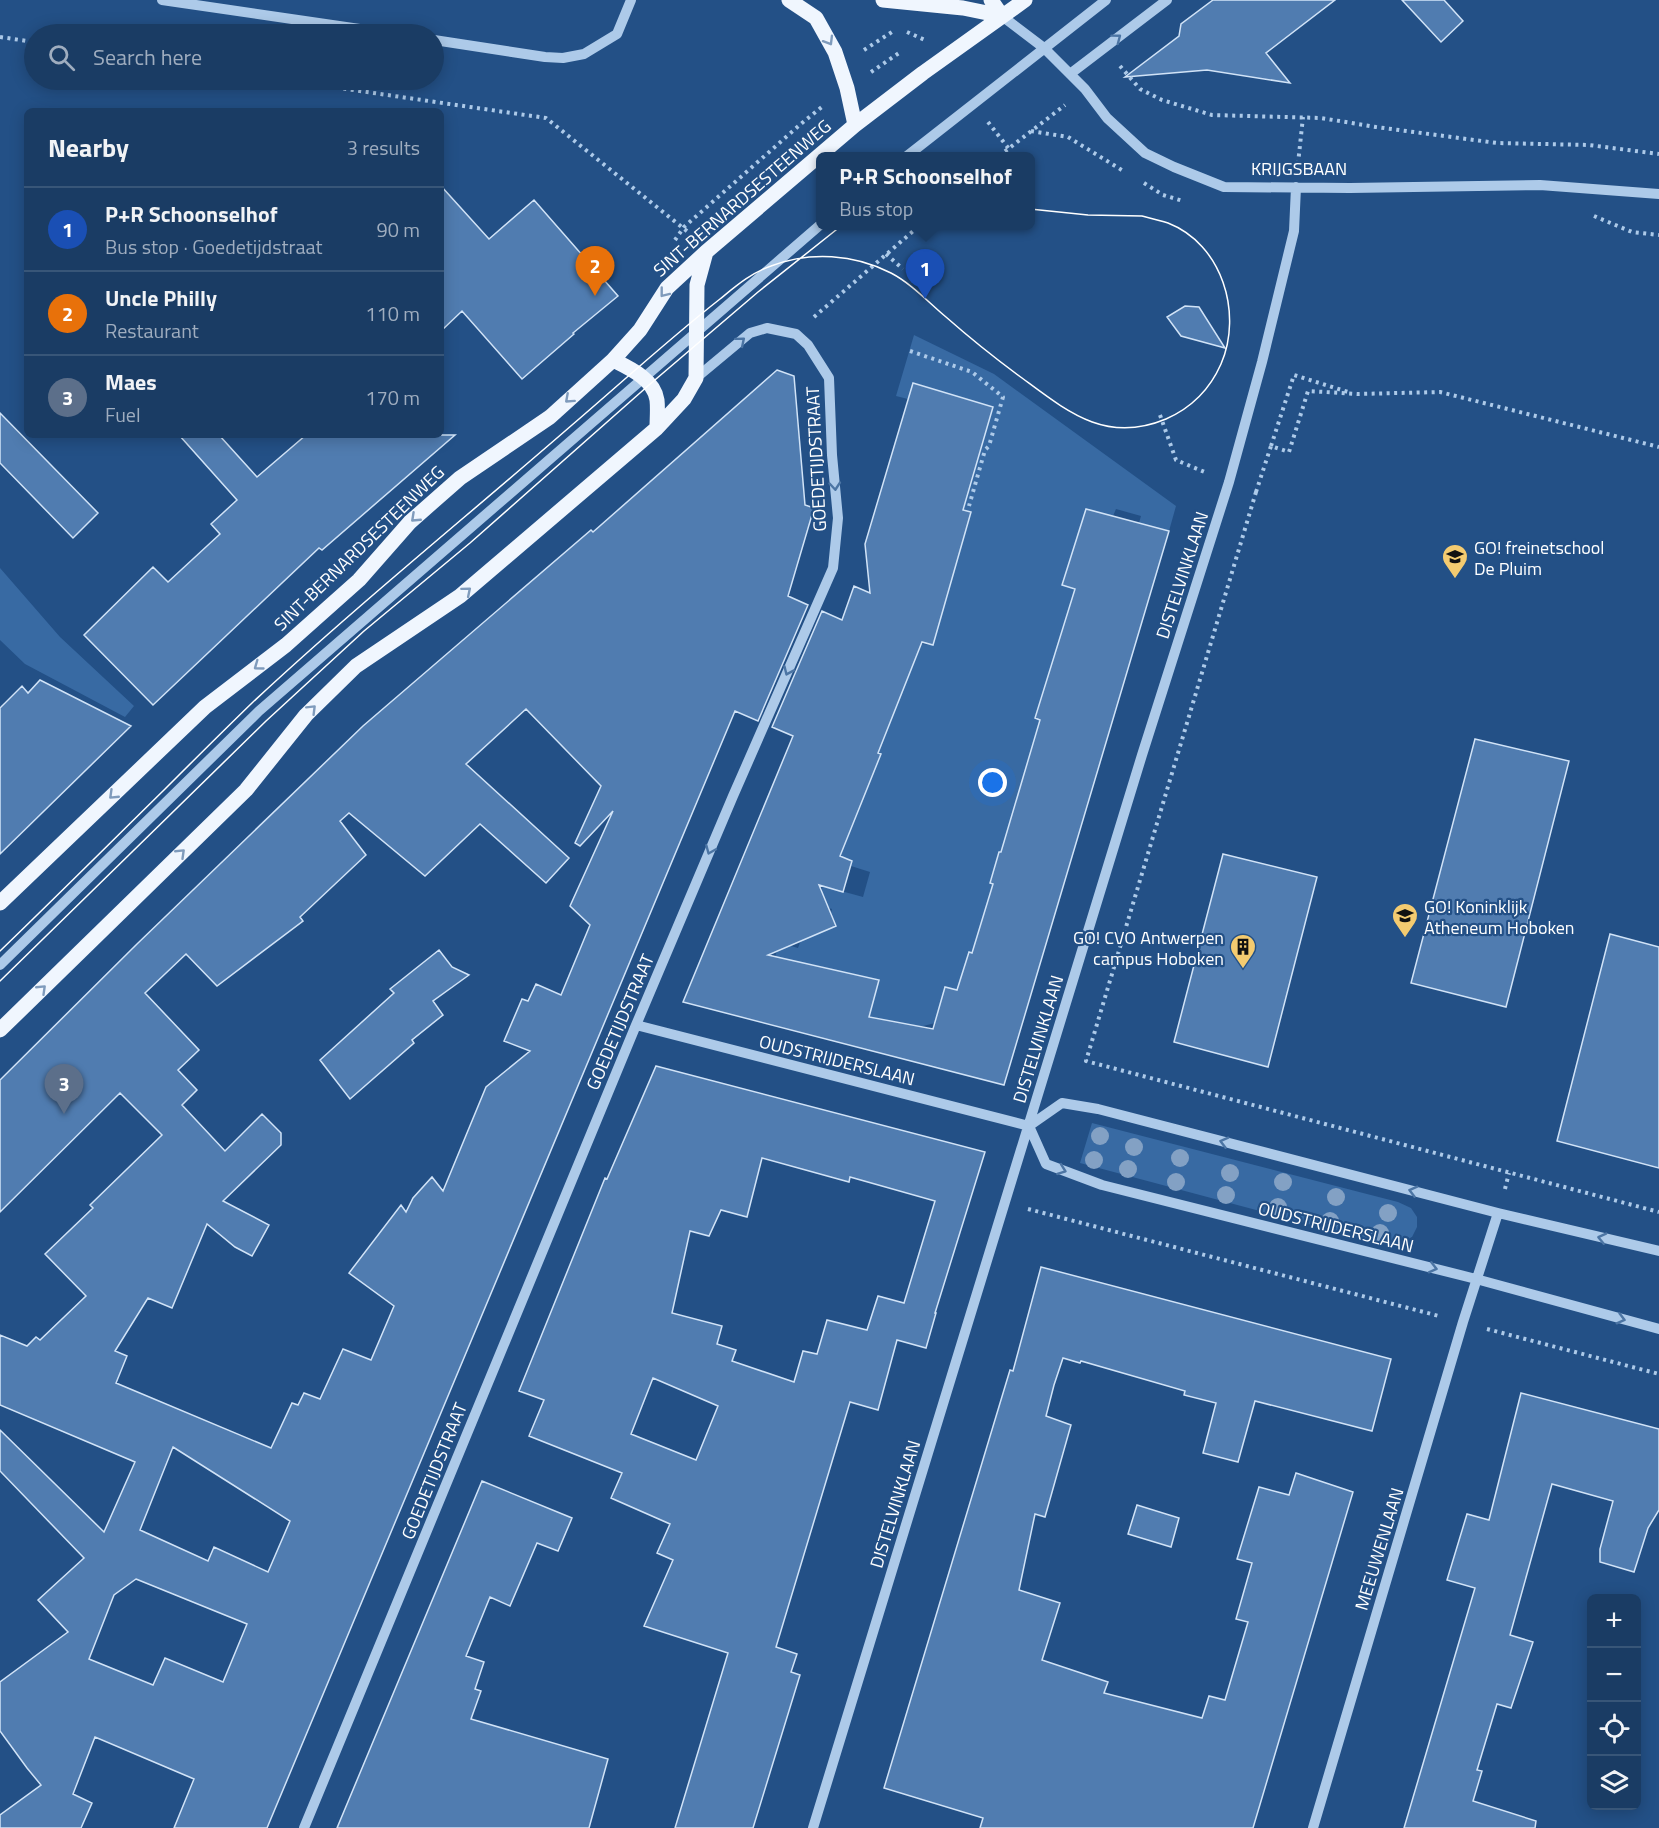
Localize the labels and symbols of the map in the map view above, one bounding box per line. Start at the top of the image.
one-way arrow [822,35,833,45]
one-way arrow [1110,35,1121,46]
street label: SINT-BERNARDSESTEENWEG [647,113,837,283]
street label: KRIJGSBAAN [1251,155,1347,182]
pin: 2 [576,246,614,296]
pin: 1 [906,250,944,299]
one-way arrow [661,286,672,297]
one-way arrow [734,337,745,348]
street label: GOEDETIJDSTRAAT [799,385,833,532]
one-way arrow [566,392,576,403]
street label: SINT-BERNARDSESTEENWEG [268,459,450,637]
one-way arrow [828,482,841,491]
street label: DISTELVINKLAAN [1149,508,1215,642]
one-way arrow [412,511,422,522]
place label: GO! freinetschool De Pluim [1474,534,1604,582]
school or university icon: GO! freinetschool De Pluim [1440,542,1470,580]
one-way arrow [460,587,471,598]
one-way arrow [254,658,265,669]
one-way arrow [783,665,795,676]
one-way arrow [305,705,316,716]
your location [978,768,1007,797]
one-way arrow [109,787,120,798]
one-way arrow [705,844,717,855]
one-way arrow [174,849,185,860]
place label: GO! Koninklijk Atheneum Hoboken [1424,893,1575,941]
school or university icon: GO! Koninklijk Atheneum Hoboken [1390,901,1420,939]
place label: GO! CVO Antwerpen campus Hoboken [1073,924,1224,972]
building icon: GO! CVO Antwerpen campus Hoboken [1228,932,1258,970]
street label: GOEDETIJDSTRAAT [579,949,661,1094]
street label: DISTELVINKLAAN [1006,972,1070,1106]
one-way arrow [35,985,45,996]
street label: OUDSTRIJDERSLAAN [756,1028,918,1092]
pin: 3 [44,1064,84,1114]
one-way arrow [1219,1136,1229,1149]
one-way arrow [1056,1163,1067,1175]
one-way arrow [1408,1185,1418,1198]
street label: OUDSTRIJDERSLAAN [1255,1195,1417,1259]
one-way arrow [1597,1232,1607,1245]
one-way arrow [1428,1261,1438,1274]
one-way arrow [1615,1312,1626,1324]
street label: GOEDETIJDSTRAAT [394,1398,474,1543]
street label: DISTELVINKLAAN [863,1437,927,1571]
street label: MEEUWENLAAN [1348,1484,1410,1614]

